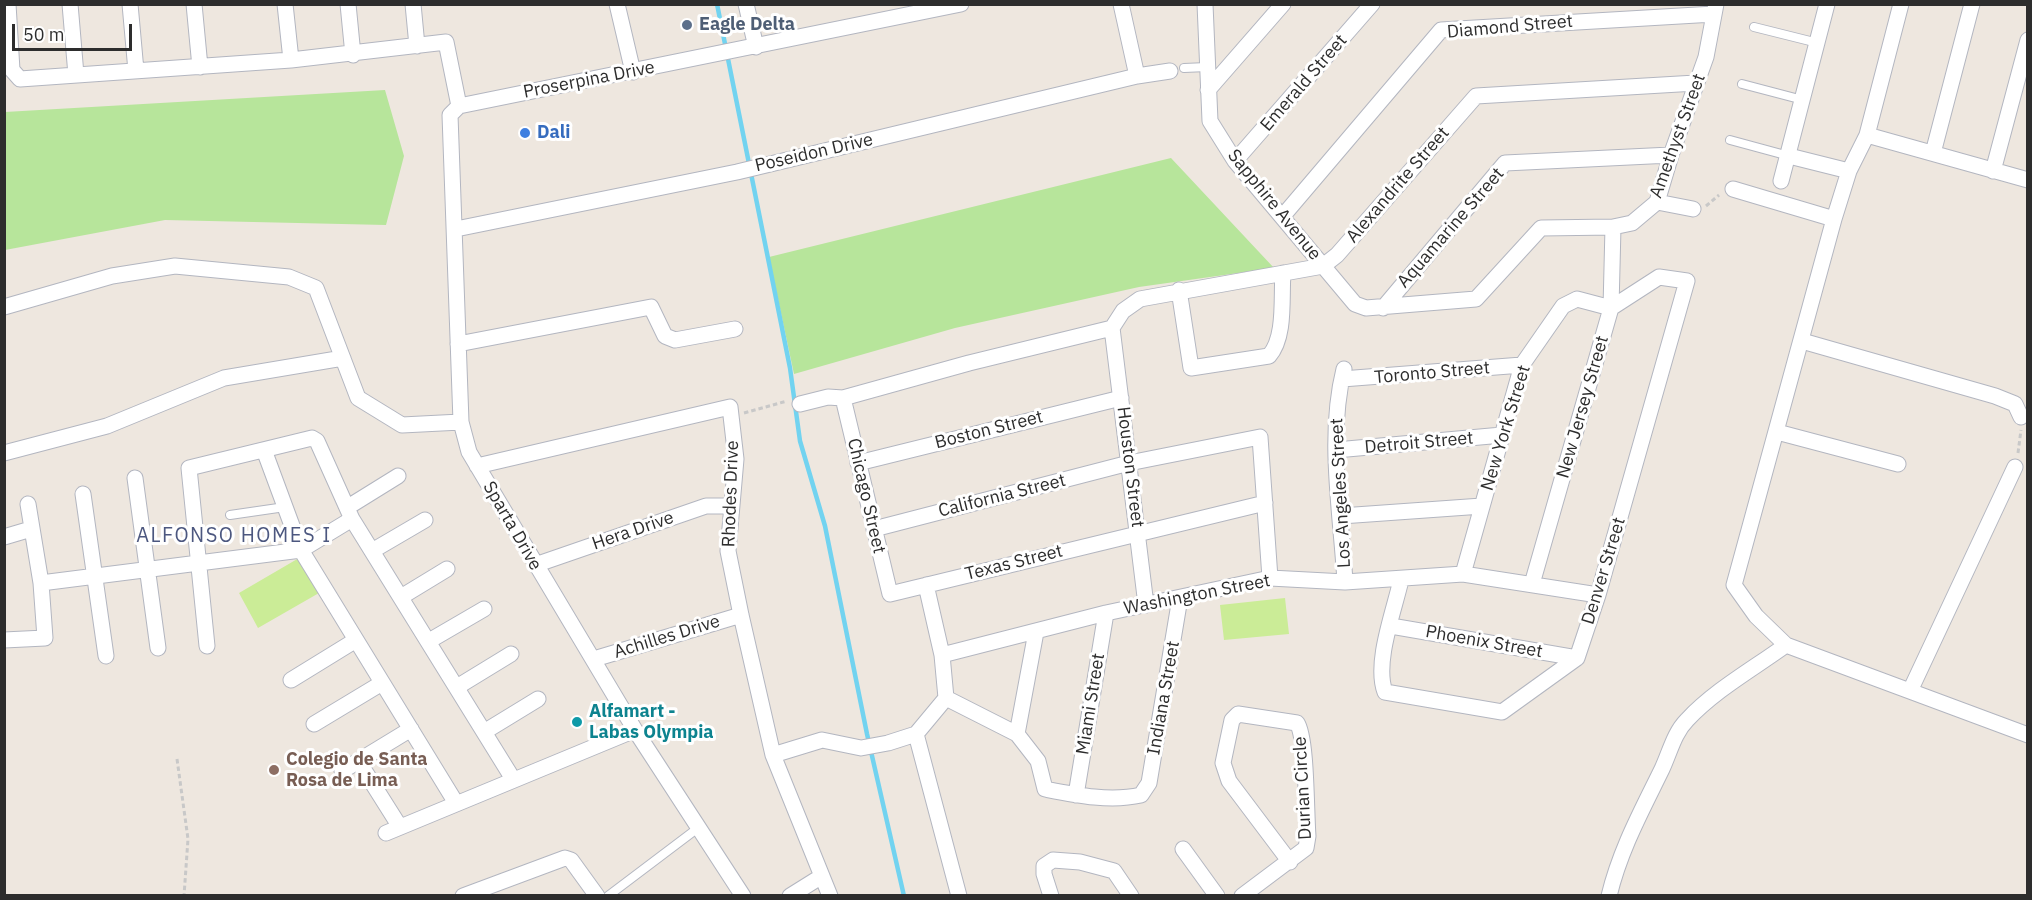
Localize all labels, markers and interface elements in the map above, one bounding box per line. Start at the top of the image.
street label: Diamond Street [1446,11,1574,43]
scale bar [15,12,135,50]
place label: Eagle Delta [699,14,795,36]
marker: Eagle Delta [680,18,694,32]
text: 50 m [23,23,65,46]
street label: Emerald Street [1256,30,1352,136]
street label: Proserpina Drive [521,57,657,103]
street label: Amethyst Street [1645,71,1711,201]
place label: Dali [537,122,570,144]
street label: Alexandrite Street [1342,123,1454,247]
marker: Dali [518,126,532,140]
street label: Poseidon Drive [753,129,875,177]
street label: Sapphire Avenue [1223,145,1325,265]
street label: Aquamarine Street [1393,164,1509,292]
street label: New Jersey Street [1552,333,1614,481]
street label: Toronto Street [1373,357,1491,389]
street label: New York Street [1477,363,1535,493]
street label: Houston Street [1112,405,1148,529]
street label: Boston Street [933,406,1045,454]
street label: Los Angeles Street [1326,417,1356,569]
street label: Detroit Street [1364,427,1474,459]
street label: Chicago Street [842,436,890,556]
street label: Rhodes Drive [718,440,744,548]
street label: California Street [936,470,1068,522]
street label: Sparta Drive [478,478,546,574]
street label: Hera Drive [589,507,677,555]
street label: Denver Street [1577,515,1631,627]
district label: ALFONSO HOMES I [136,524,332,548]
street label: Texas Street [963,540,1065,586]
street label: Washington Street [1122,570,1272,620]
street label: Achilles Drive [611,611,723,663]
street label: Phoenix Street [1424,621,1544,663]
street label: Indiana Street [1143,639,1185,757]
street label: Miami Street [1072,652,1110,756]
place label: Alfamart - Labas Olympia [589,701,714,744]
marker: Alfamart - Labas Olympia [570,715,584,729]
street label: Durian Circle [1290,736,1316,840]
place label: Colegio de Santa Rosa de Lima [286,749,428,792]
marker: Colegio de Santa Rosa de Lima [267,763,281,777]

